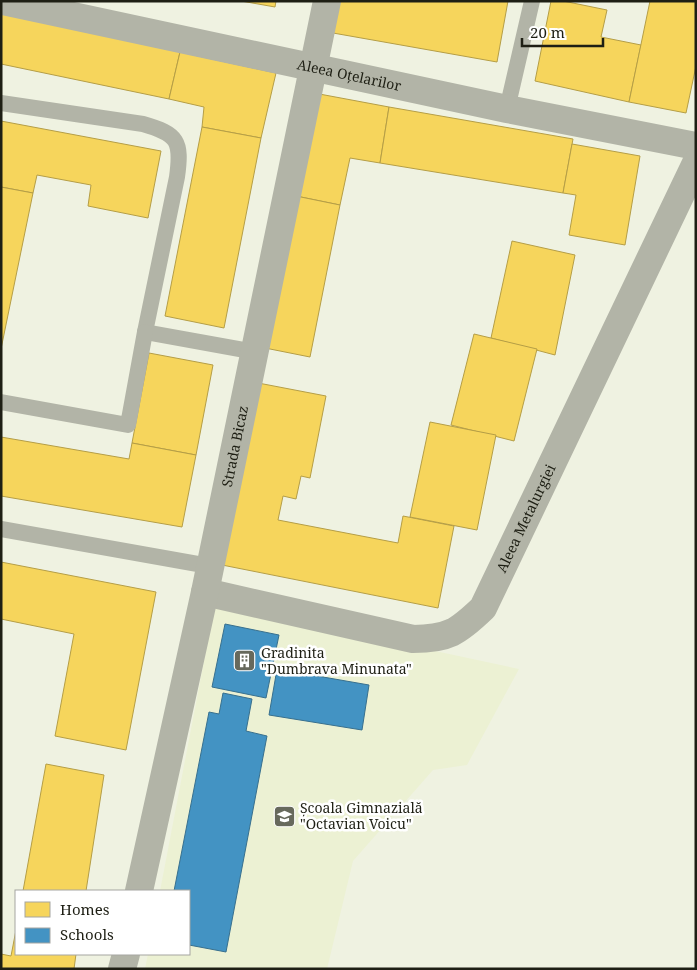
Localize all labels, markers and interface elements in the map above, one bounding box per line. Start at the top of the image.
scale bar [522,15,603,47]
text: 20 m [530,22,565,42]
street label: Aleea Oțelarilor [295,54,403,95]
street label: Strada Bicaz [217,404,252,488]
street label: Aleea Metalurgiei [491,460,560,576]
place label: Gradinita "Dumbrava Minunata" [261,643,412,678]
building icon: Gradinita "Dumbrava Minunata" [233,649,257,673]
place label: Școala Gimnazială "Octavian Voicu" [300,798,423,833]
school or university icon: Școala Gimnazială "Octavian Voicu" [272,804,296,828]
legend [15,890,190,955]
text: Homes [60,899,110,919]
text: Schools [60,924,114,944]

